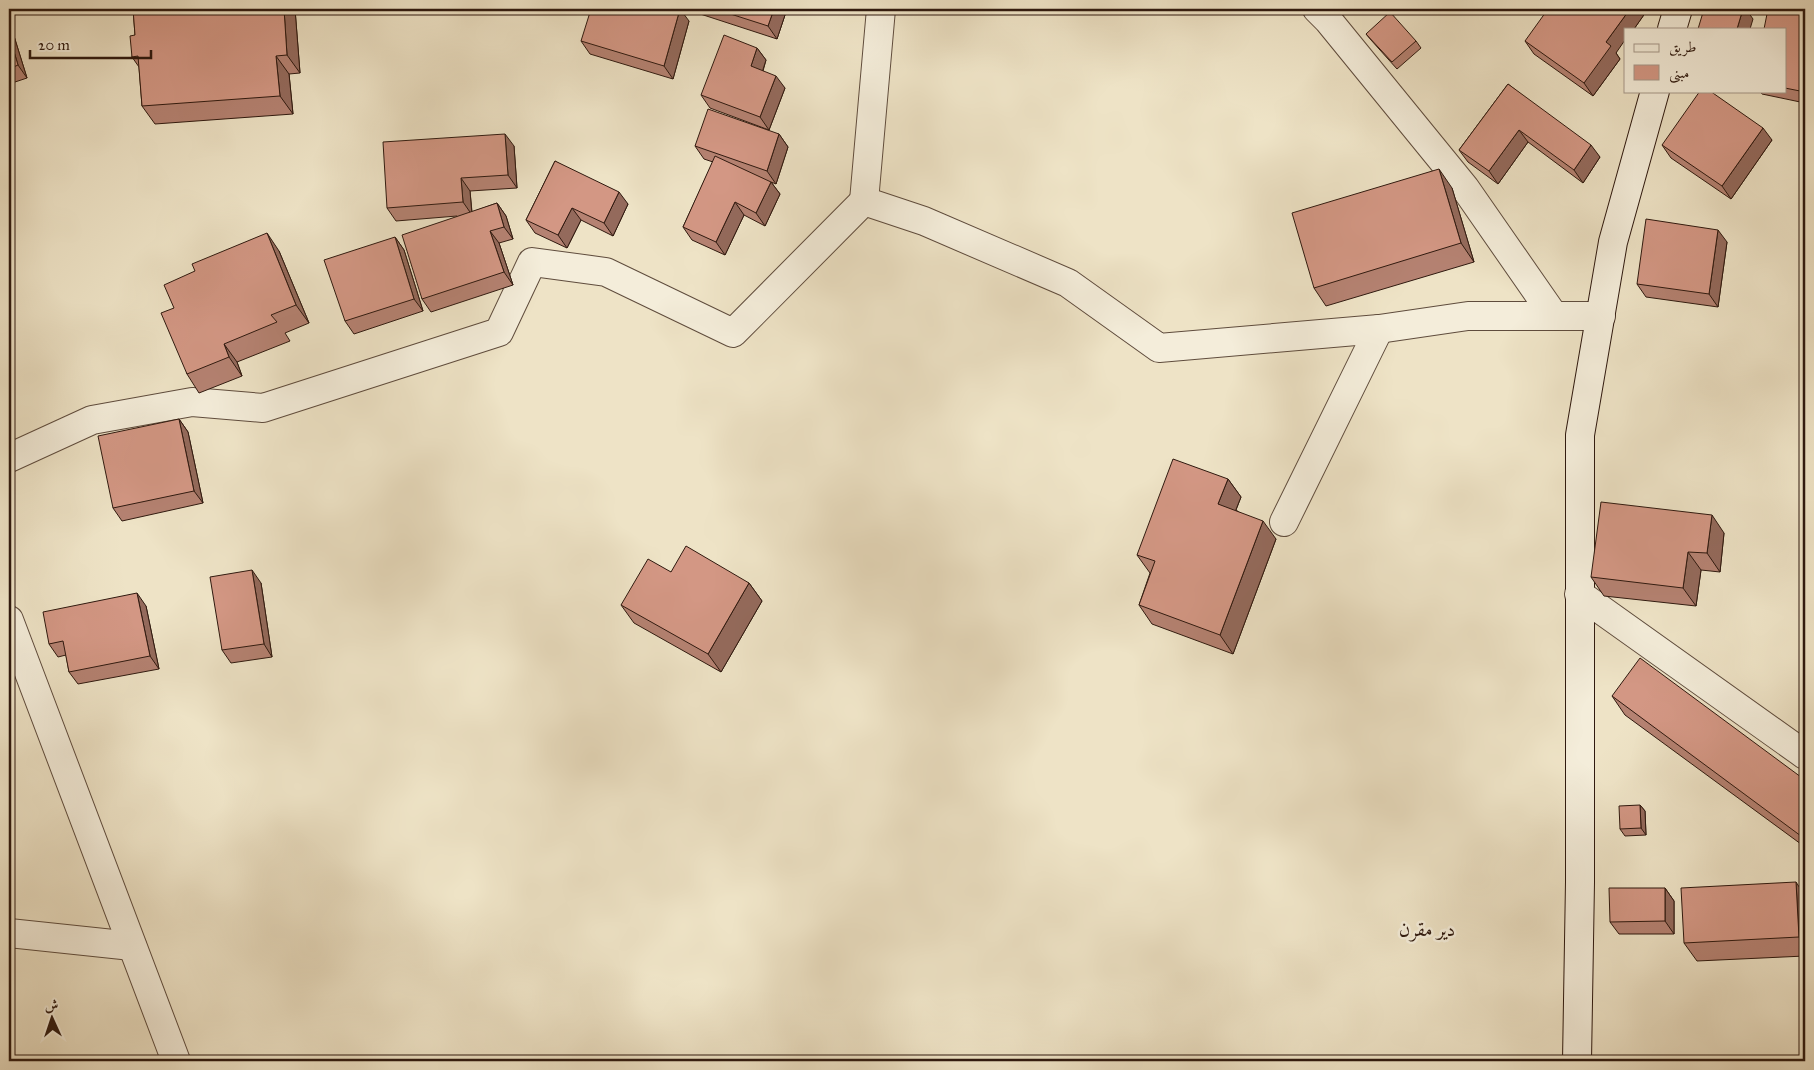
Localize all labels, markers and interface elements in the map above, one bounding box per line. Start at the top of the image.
scale bar [30,28,151,60]
legend [1624,28,1786,92]
text: 20 m [38,36,70,54]
text: طريق [1669,38,1696,57]
text: مبنى [1669,64,1689,84]
district label: دير مقرن [1399,917,1455,942]
north arrow [28,992,78,1042]
text: ش [44,997,59,1014]

